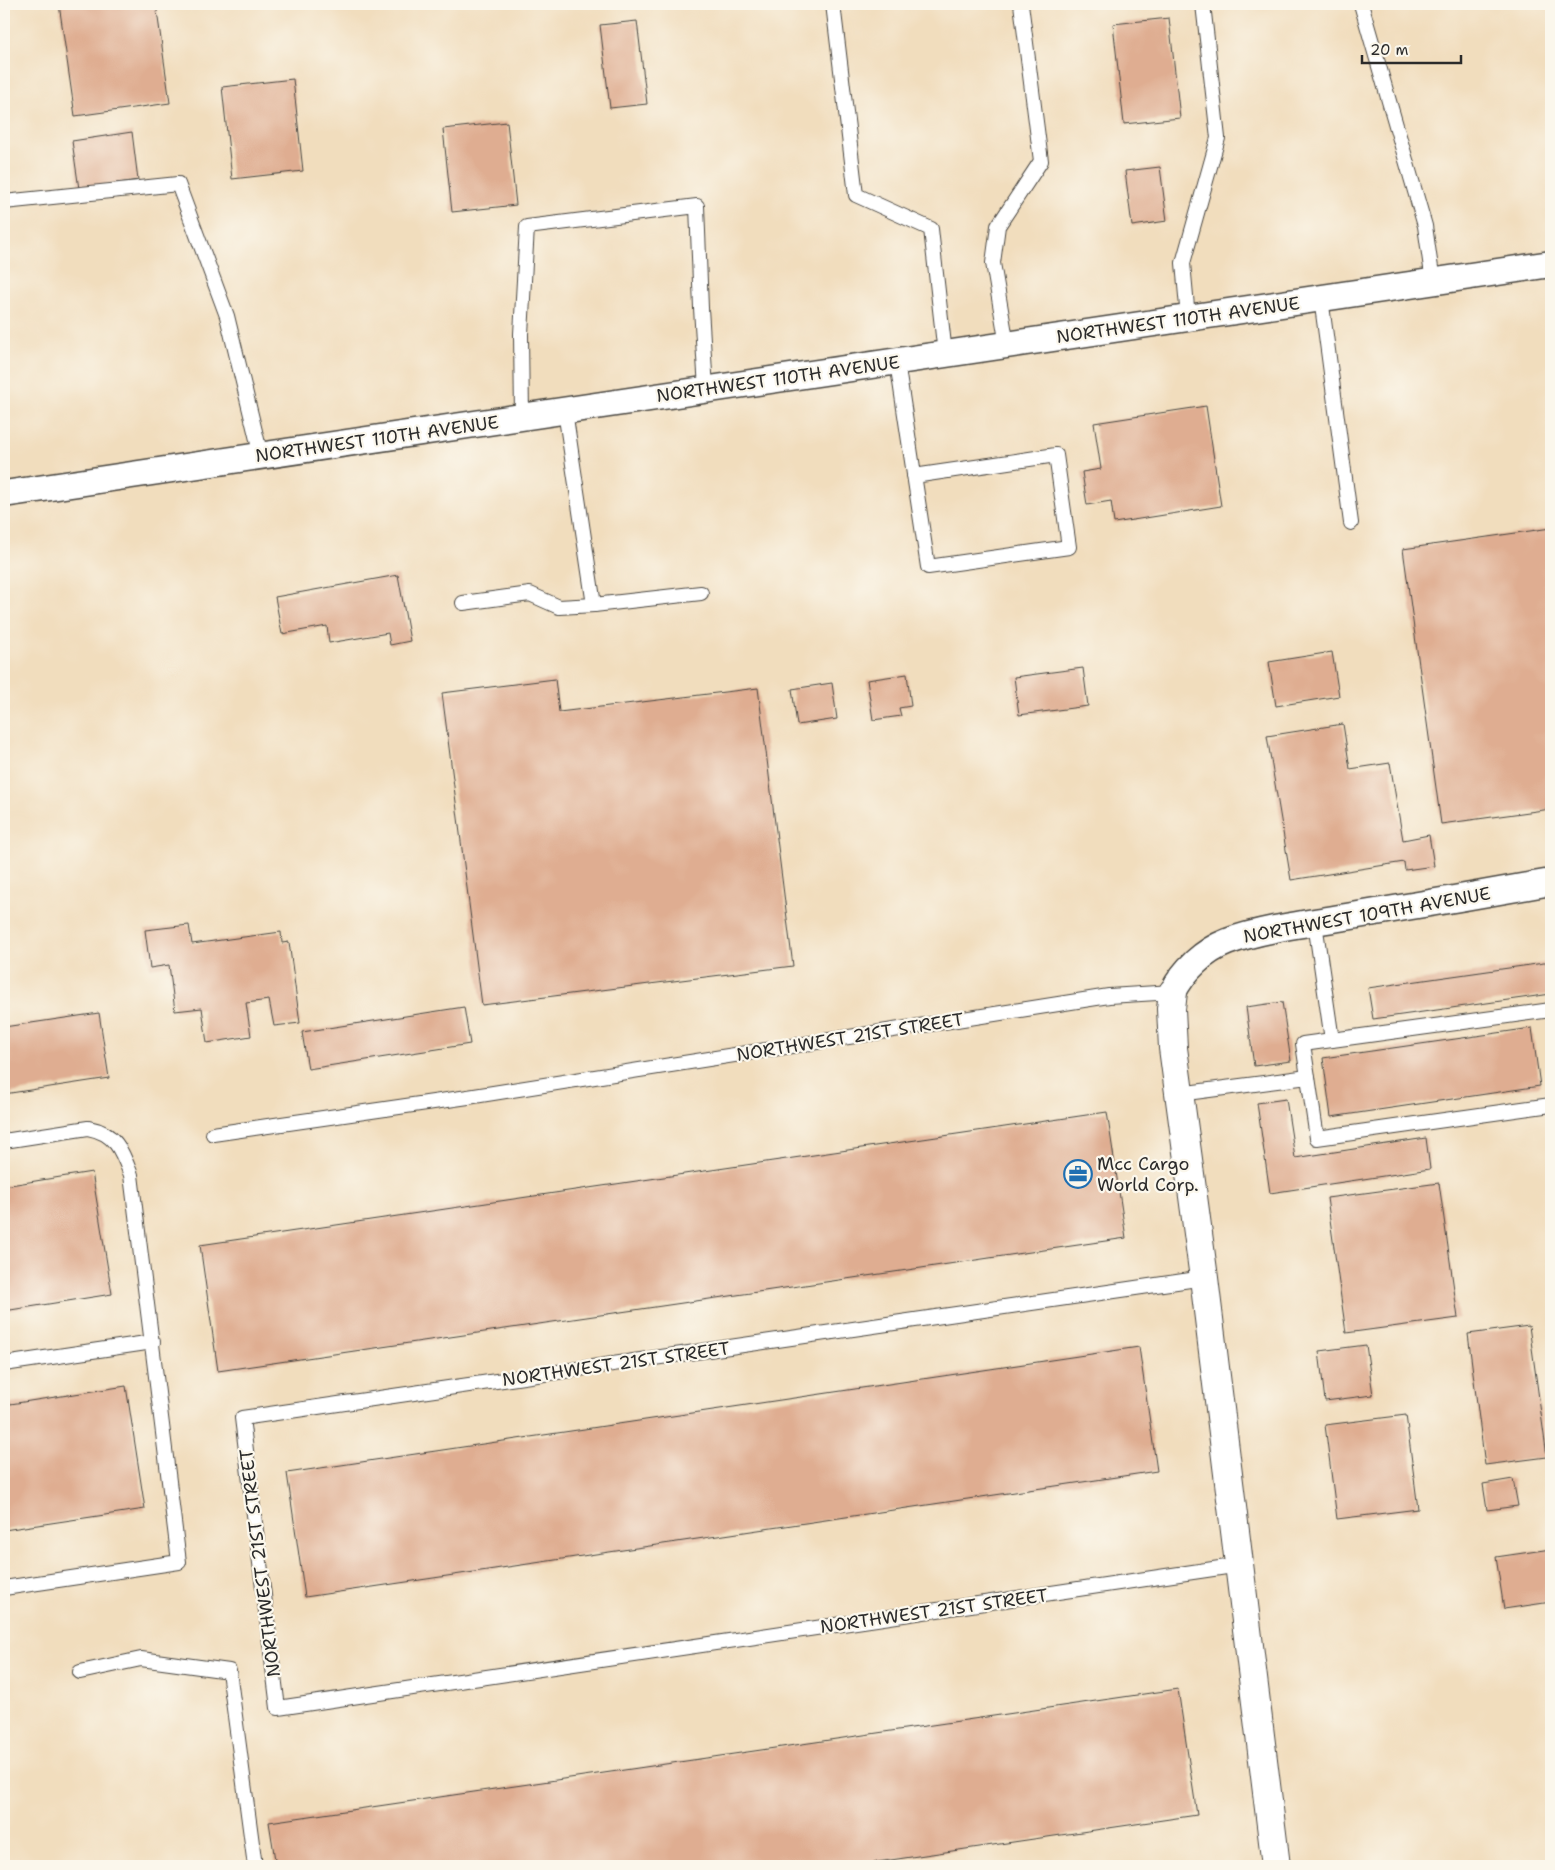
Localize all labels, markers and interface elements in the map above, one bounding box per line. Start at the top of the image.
scale bar [1362,32,1461,64]
text: 20 m [1370,40,1409,60]
street label: NORTHWEST 110TH AVENUE [1055,291,1301,349]
street label: NORTHWEST 110TH AVENUE [655,350,901,408]
street label: NORTHWEST 110TH AVENUE [254,410,500,468]
street label: NORTHWEST 109TH AVENUE [1241,881,1493,949]
street label: NORTHWEST 21ST STREET [735,1007,965,1067]
place label: Mcc Cargo World Corp. [1097,1152,1199,1197]
office icon: Mcc Cargo World Corp. [1063,1159,1093,1189]
street label: NORTHWEST 21ST STREET [501,1336,731,1392]
street label: NORTHWEST 21ST STREET [234,1448,286,1678]
street label: NORTHWEST 21ST STREET [819,1583,1049,1639]

